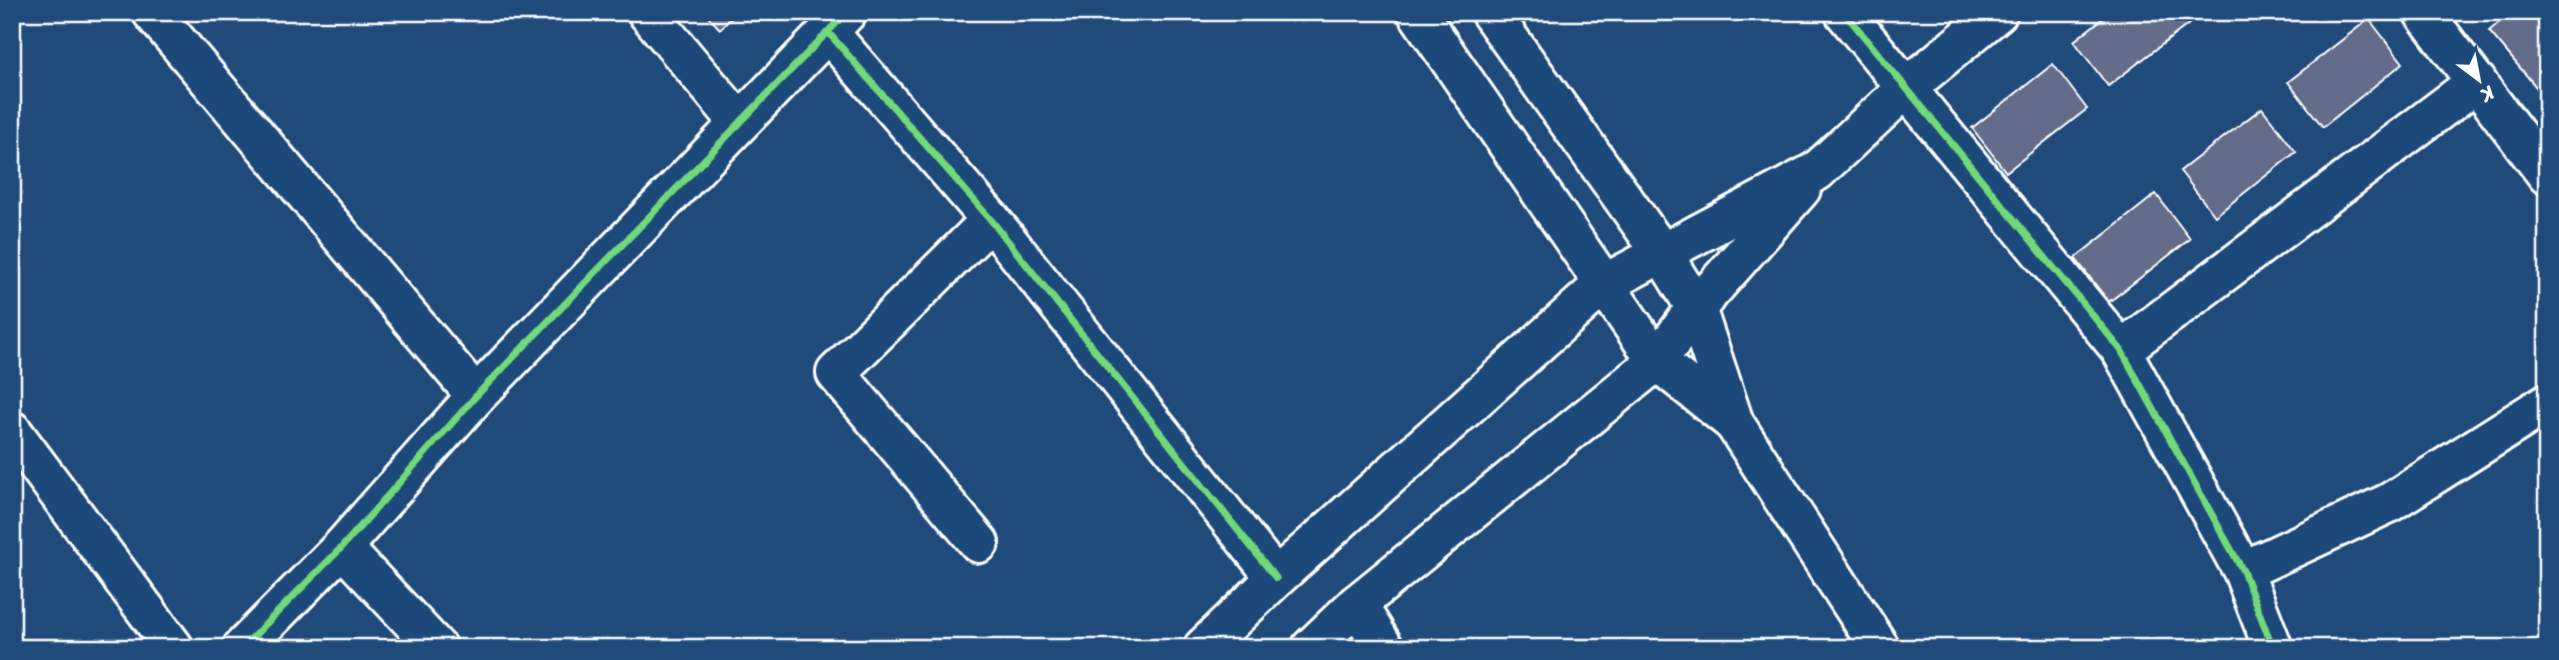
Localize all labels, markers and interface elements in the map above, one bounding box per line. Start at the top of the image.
north arrow [2444,46,2514,116]
text: K [2473,76,2502,112]

